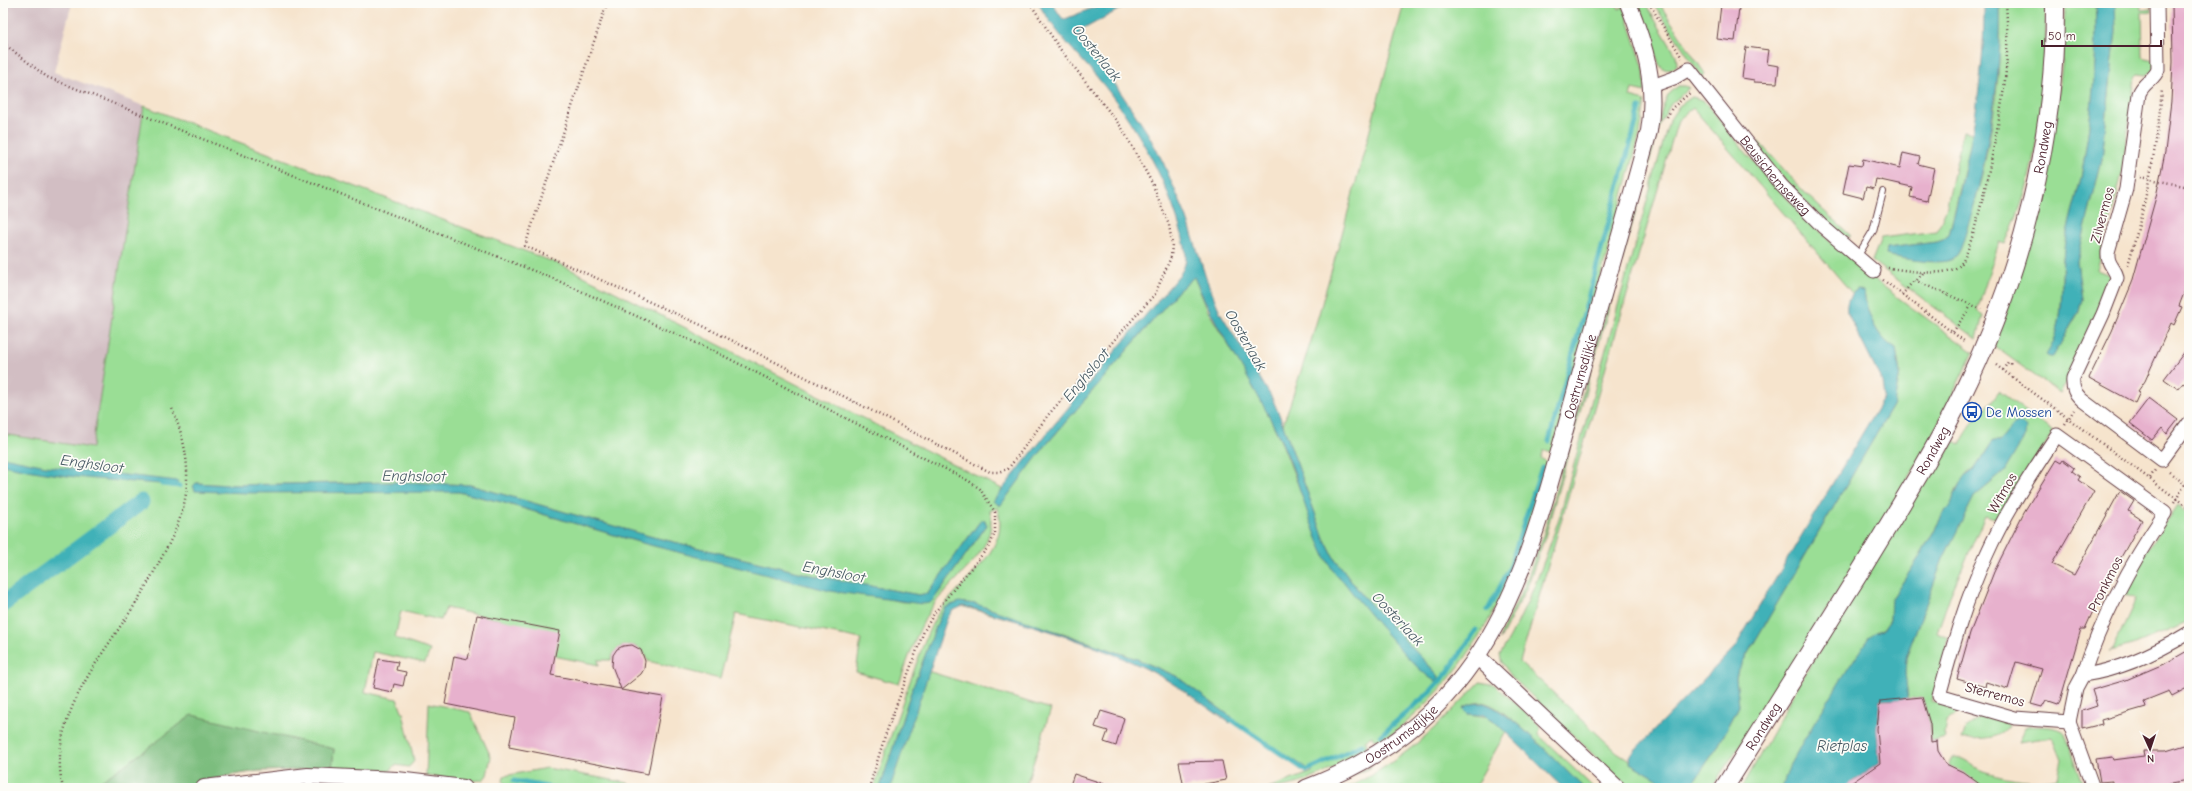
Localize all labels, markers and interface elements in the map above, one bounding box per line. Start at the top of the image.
water label: Oosterlaak [1069,21,1126,85]
scale bar [2042,22,2161,48]
text: 50 m [2048,29,2076,43]
street label: Rondweg [2030,120,2056,175]
street label: Beusichemseweg [1736,132,1814,219]
street label: Zilvermos [2087,185,2118,245]
water label: Oosterlaak [1221,306,1271,374]
street label: Oostrumsdijkje [1560,332,1600,421]
water label: Enghsloot [1059,344,1114,405]
bus stop icon: De Mossen [1961,401,1983,423]
place label: De Mossen [1986,404,2052,421]
street label: Rondweg [1913,423,1954,478]
water label: Enghsloot [59,451,126,478]
water label: Enghsloot [382,466,447,486]
street label: Witmos [1984,470,2021,517]
street label: Pronkmos [2084,554,2127,615]
water label: Enghsloot [801,557,868,587]
water label: Oosterlaak [1368,588,1428,650]
street label: Sterremos [1963,678,2027,711]
street label: Rondweg [1742,699,1785,754]
street label: Oostrumsdijkje [1362,701,1442,768]
north arrow [2130,729,2170,769]
water label: Rietplas [1817,737,1868,755]
text: N [2147,752,2154,765]

